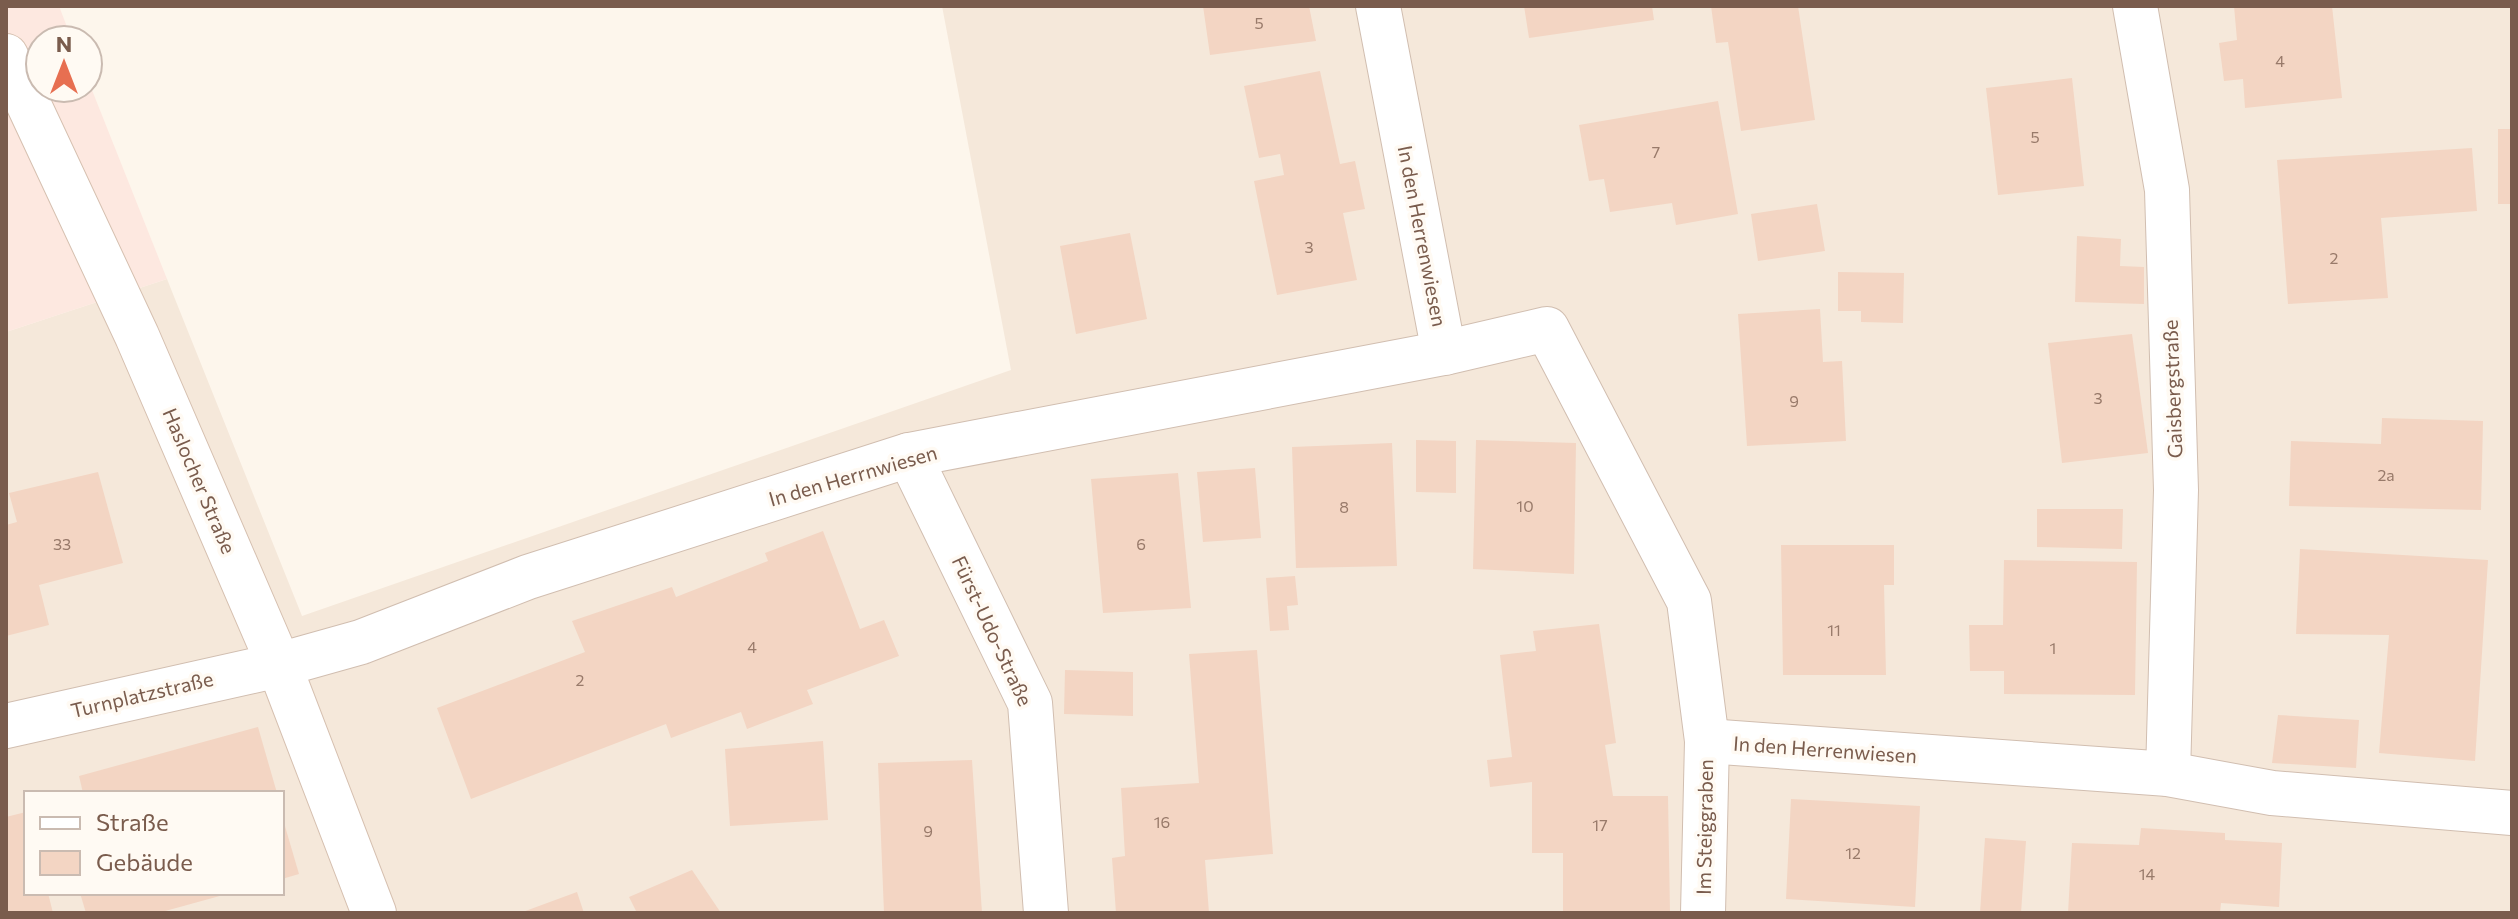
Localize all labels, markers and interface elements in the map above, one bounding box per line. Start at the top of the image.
house number: 5 [1254,13,1264,32]
north arrow [24,24,104,104]
text: N [56,30,72,57]
house number: 4 [2275,51,2285,70]
house number: 5 [2030,127,2040,146]
house number: 7 [1652,142,1660,161]
street label: In den Herrenwiesen [1394,143,1452,328]
house number: 3 [1304,237,1314,256]
house number: 2 [2330,248,2339,267]
street label: Gaisbergstraße [2158,319,2186,459]
house number: 3 [2093,388,2103,407]
house number: 9 [1789,391,1799,410]
street label: Haslocher Straße [158,404,241,557]
street label: In den Herrnwiesen [766,440,940,511]
house number: 2a [2377,465,2395,484]
house number: 10 [1516,496,1534,515]
house number: 8 [1339,497,1349,516]
house number: 33 [53,534,71,553]
house number: 6 [1136,534,1146,553]
street label: Fürst-Udo-Straße [948,552,1038,709]
house number: 11 [1827,620,1841,639]
house number: 4 [747,637,757,656]
house number: 1 [2050,638,2056,657]
street label: Turnplatzstraße [68,666,215,722]
house number: 2 [576,670,585,689]
street label: In den Herrenwiesen [1732,731,1918,767]
street label: Im Steiggraben [1691,759,1717,895]
legend [24,791,284,895]
text: Straße [96,807,169,836]
house number: 16 [1154,812,1170,831]
house number: 17 [1592,815,1608,834]
house number: 9 [923,821,933,840]
house number: 12 [1845,843,1861,862]
text: Gebäude [96,847,193,876]
house number: 14 [2139,864,2156,883]

